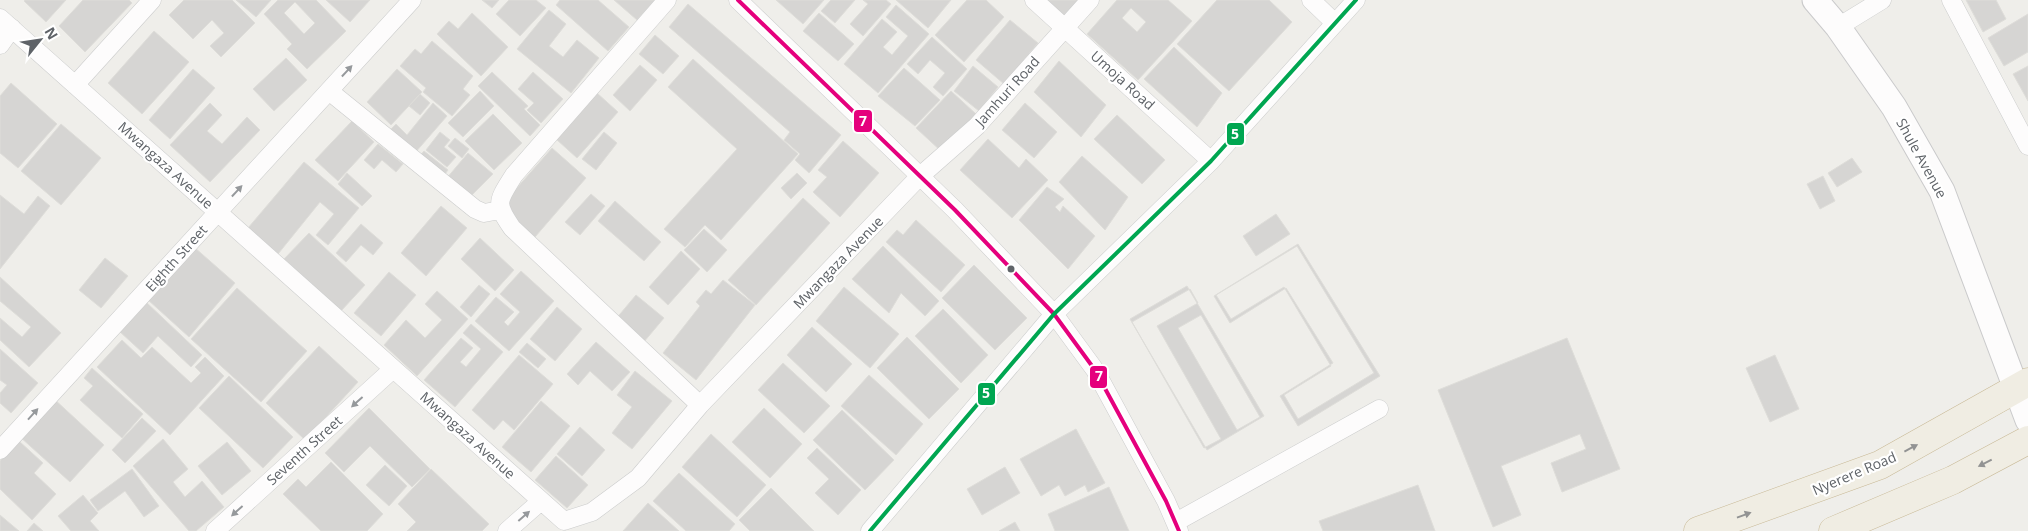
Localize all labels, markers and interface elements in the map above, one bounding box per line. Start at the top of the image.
north arrow [15,15,65,65]
text: N [41,24,63,43]
street label: Umoja Road [1087,46,1159,114]
street label: Jamhuri Road [969,52,1043,132]
one-way arrow [341,66,353,78]
line badge: 7 [853,109,873,133]
text: 7 [859,111,867,130]
street label: Shule Avenue [1892,115,1952,201]
street label: Mwangaza Avenue [114,117,218,213]
line badge: 5 [1226,122,1245,146]
text: 5 [1231,124,1239,143]
one-way arrow [231,185,243,197]
street label: Mwangaza Avenue [789,211,887,312]
street label: Eighth Street [141,220,211,296]
unlabelled marker [1006,264,1016,274]
line badge: 7 [1089,365,1108,389]
text: 7 [1095,366,1103,385]
line badge: 5 [977,382,996,406]
text: 5 [982,383,990,402]
street label: Mwangaza Avenue [416,387,520,483]
one-way arrow [351,396,364,407]
one-way arrow [27,408,39,420]
street label: Seventh Street [262,411,346,489]
one-way arrow [1904,444,1919,452]
street label: Nyerere Road [1809,447,1899,499]
one-way arrow [1978,459,1992,467]
one-way arrow [231,505,243,517]
one-way arrow [518,511,530,522]
one-way arrow [1737,511,1752,518]

